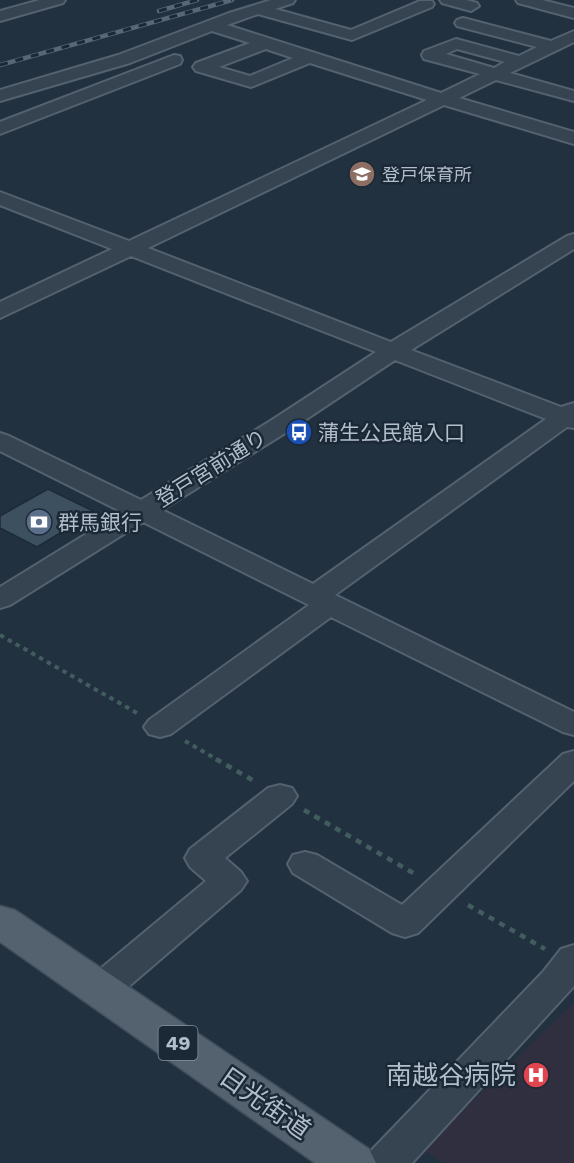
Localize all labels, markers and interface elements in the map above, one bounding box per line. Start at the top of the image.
school or university icon: 登戸保育所 [347,159,377,189]
place label: 登戸保育所 [382,164,472,185]
bus stop icon: 蒲生公民館入口 [284,417,314,447]
place label: 蒲生公民館入口 [318,420,465,445]
street label: 登戸宮前通り [151,424,271,512]
bank icon: 群馬銀行 [24,507,54,537]
place label: 群馬銀行 [58,510,142,535]
road number: 49 [158,1026,198,1060]
place label: 南越谷病院 [386,1060,516,1090]
hospital icon: 南越谷病院 [521,1060,551,1090]
street label: 日光街道 [214,1061,316,1145]

